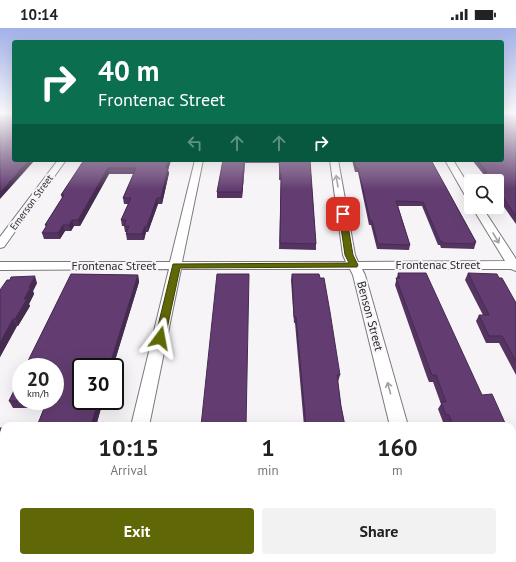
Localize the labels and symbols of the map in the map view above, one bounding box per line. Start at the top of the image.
street label: Emerson Street [7,172,56,232]
one-way arrow [333,175,341,188]
pin [326,197,360,231]
one-way arrow [492,232,500,244]
street label: Frontenac Street [396,257,480,272]
street label: Frontenac Street [72,258,156,273]
street label: Benson Street [354,279,387,352]
position arrow [139,317,181,359]
speed limit sign: 30 [72,358,124,410]
one-way arrow [385,382,392,395]

